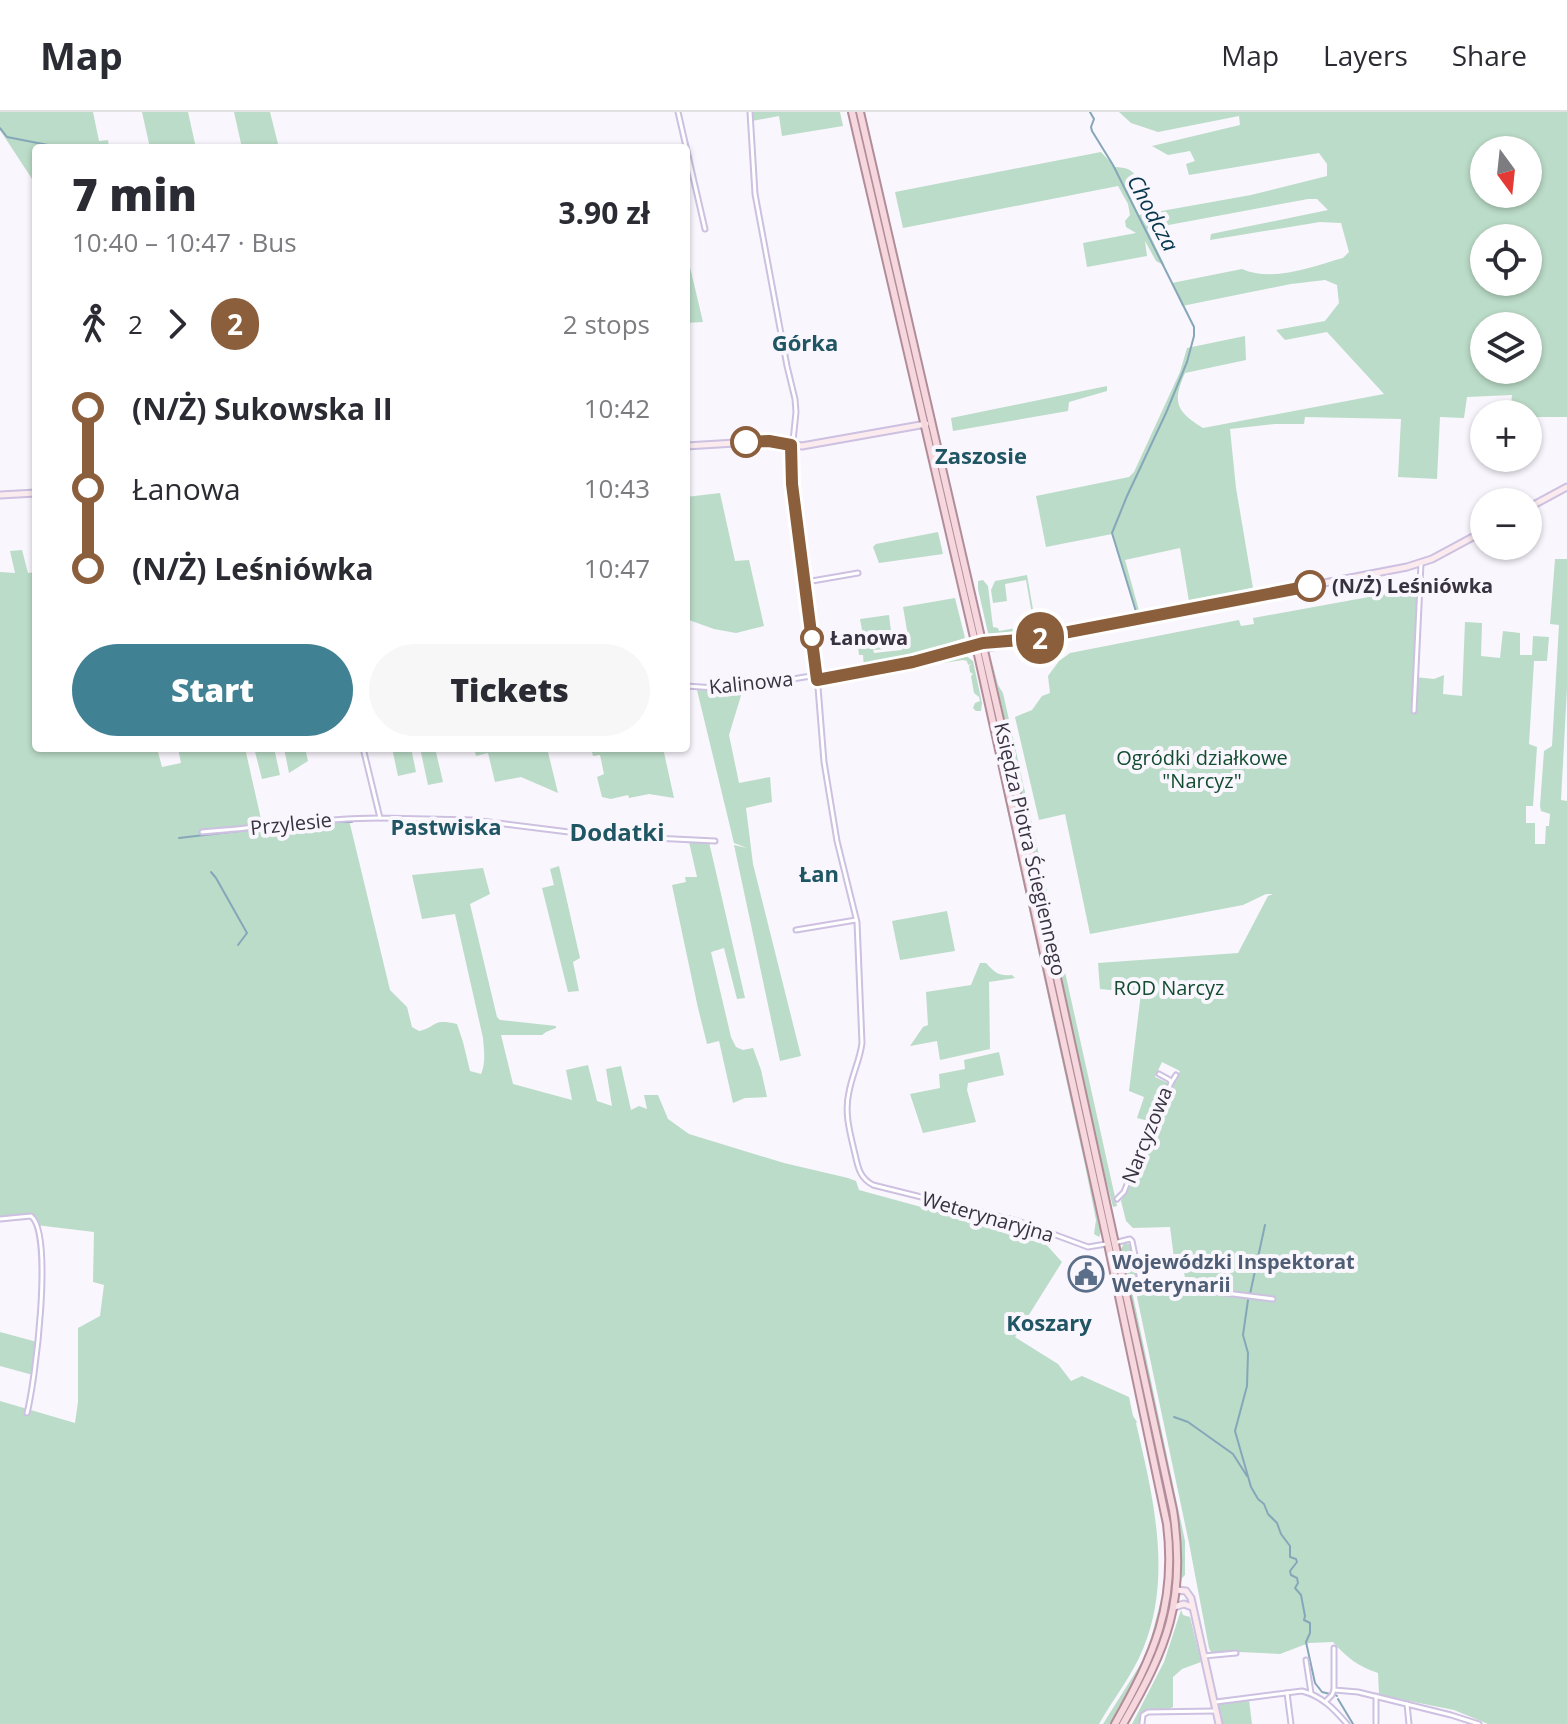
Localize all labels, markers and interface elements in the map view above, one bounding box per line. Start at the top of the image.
text: Map [40,29,123,81]
text: Map [1221,36,1279,74]
text: Layers [1323,36,1408,74]
text: Share [1452,36,1527,74]
north arrow [1470,136,1542,208]
map controls [1470,136,1542,560]
text: 7 min [72,164,197,224]
water label: Chodcza [1121,169,1187,256]
text: 3.90 zł [558,192,650,233]
text: 10:40 – 10:47 · Bus [72,224,297,260]
button: locate [1470,224,1542,296]
icon: walk [72,302,116,346]
icon: forward [155,302,199,346]
text: 2 [227,305,243,343]
text: 2 [128,306,143,342]
text: 2 stops [563,306,650,342]
button: layers [1470,312,1542,384]
district label: Górka [772,327,838,357]
text: (N/Ż) Sukowska II [132,388,393,429]
text: 10:42 [584,390,650,426]
button: + [1470,400,1542,472]
unlabelled marker [731,427,761,457]
district label: Zaszosie [935,440,1027,470]
text: Łanowa [132,468,241,509]
text: 10:43 [584,470,650,506]
button: − [1470,488,1542,560]
text: (N/Ż) Leśniówka [132,548,374,589]
text: 10:47 [584,550,650,586]
marker: (N/Ż) Leśniówka [1295,571,1325,601]
place label: (N/Ż) Leśniówka [1332,572,1493,599]
line badge: 2 [1014,612,1066,664]
text: 2 [1032,619,1048,657]
place label: Łanowa [830,624,908,651]
marker: Łanowa [801,627,823,649]
button: Start [72,644,353,736]
button: Tickets [369,644,650,736]
street label: Kalinowa [708,665,794,700]
street label: Księdza Piotra Ściegiennego [988,720,1073,978]
park label: Ogródki działkowe "Narcyz" [1116,744,1288,794]
street label: Przylesie [249,806,333,841]
district label: Pastwiska [391,811,502,841]
district label: Dodatki [570,815,664,848]
district label: Łan [799,858,839,888]
park label: ROD Narcyz [1114,974,1224,1001]
street label: Narcyzowa [1115,1082,1178,1187]
street label: Weterynaryjna [919,1185,1057,1248]
place label: Wojewódzki Inspektorat Weterynarii [1112,1248,1355,1298]
public building icon: Wojewódzki Inspektorat Weterynarii [1067,1255,1105,1293]
district label: Koszary [1006,1307,1092,1337]

